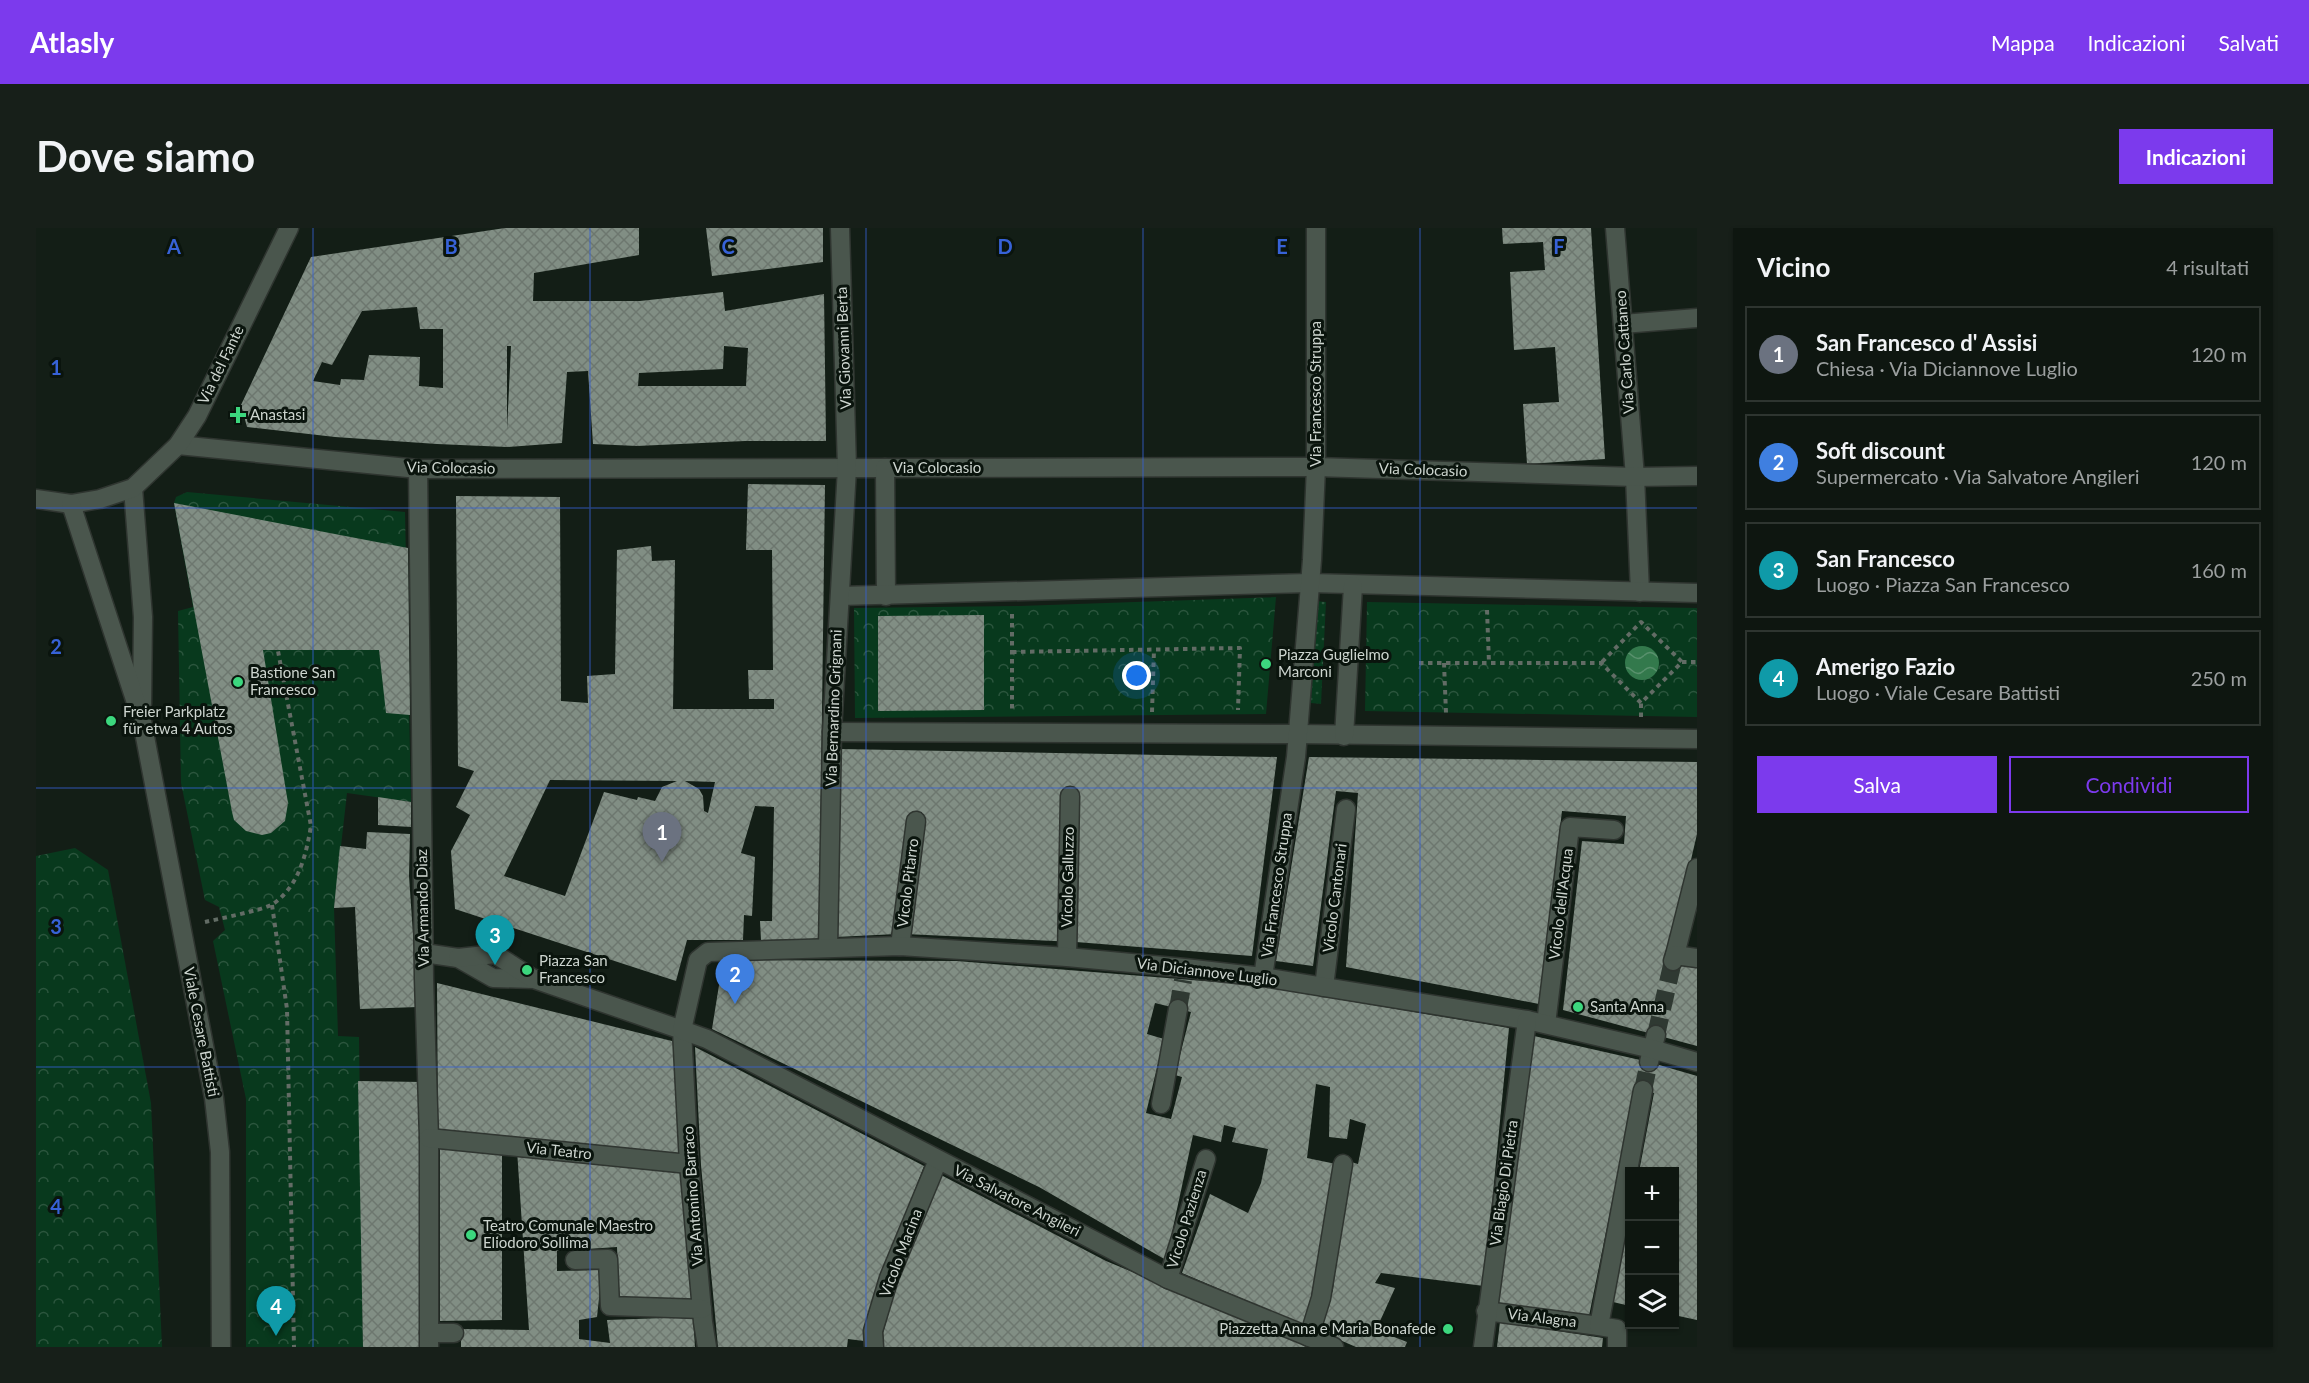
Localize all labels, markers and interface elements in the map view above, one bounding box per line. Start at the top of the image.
text: Atlasly [30,25,114,59]
text: Mappa [1991,30,2055,55]
text: Indicazioni [2088,30,2186,55]
text: Salvati [2219,30,2279,55]
button: Indicazioni [2119,129,2273,184]
text: Dove siamo [36,131,255,181]
text: A [166,234,181,258]
text: B [444,234,458,258]
text: C [721,234,735,258]
text: D [997,234,1013,258]
text: E [1276,234,1288,258]
text: F [1553,234,1565,258]
text: Vicino [1757,251,1830,283]
text: 4 risultati [2166,255,2249,279]
street label: Via Giovanni Berta [832,286,854,410]
street label: Via Carlo Cattaneo [1611,290,1637,414]
street label: Via Francesco Struppa [1306,321,1324,467]
street label: Via del Fante [193,322,247,407]
text: San Francesco d' Assisi [1816,329,2037,356]
text: 1 [1773,342,1784,366]
text: 120 m [2191,342,2247,366]
text: 1 [50,355,62,379]
text: Chiesa · Via Diciannove Luglio [1816,356,2078,380]
place label: Anastasi [250,405,305,423]
marker: Anastasi [231,408,245,422]
text: Soft discount [1816,437,1945,464]
text: 2 [1773,450,1784,474]
text: 120 m [2191,450,2247,474]
street label: Via Colocasio [407,457,496,477]
street label: Via Colocasio [893,458,981,476]
street label: Via Colocasio [1378,458,1468,480]
text: Supermercato · Via Salvatore Angileri [1816,464,2140,488]
text: San Francesco [1816,545,1955,572]
text: 3 [1773,558,1784,582]
text: 160 m [2191,558,2247,582]
text: Luogo · Piazza San Francesco [1816,572,2070,596]
street label: Via Bernardino Grignani [821,629,845,787]
text: 2 [50,634,62,658]
place label: Piazza Guglielmo Marconi [1278,645,1389,680]
text: Amerigo Fazio [1816,653,1955,680]
marker: Piazza Guglielmo Marconi [1259,657,1273,671]
your location [1122,661,1151,690]
place label: Bastione San Francesco [250,663,335,698]
text: 4 [1773,666,1784,690]
text: 250 m [2191,666,2247,690]
marker: Bastione San Francesco [231,675,245,689]
text: Luogo · Viale Cesare Battisti [1816,680,2060,704]
place label: Freier Parkplatz für etwa 4 Autos [123,702,233,737]
marker: Freier Parkplatz für etwa 4 Autos [104,714,118,728]
button: Salva [1757,756,1997,813]
button: Condividi [2009,756,2249,813]
street label: Via Francesco Struppa [1257,811,1295,958]
pin: 1 [642,812,682,862]
street label: Vicolo Galluzzo [1057,826,1077,928]
street label: Vicolo Pitarro [893,837,921,928]
street label: Vicolo Cantonari [1318,842,1350,953]
street label: Vicolo dell'Acqua [1544,847,1576,961]
street label: Via Armando Diaz [412,849,432,967]
text: 3 [50,914,62,938]
pin: 3 [476,916,514,965]
place label: Piazza San Francesco [539,951,608,986]
street label: Via Diciannove Luglio [1136,953,1278,989]
pin: 2 [716,954,754,1004]
marker: Piazza San Francesco [520,963,534,977]
street label: Viale Cesare Battisti [181,965,223,1098]
place label: Santa Anna [1590,997,1664,1015]
marker: Santa Anna [1571,1000,1585,1014]
street label: Via Biagio Di Pietra [1485,1119,1521,1247]
street label: Via Antonino Barraco [678,1125,706,1267]
street label: Via Teatro [525,1138,593,1162]
street label: Via Salvatore Angileri [951,1160,1084,1240]
street label: Vicolo Pazienza [1162,1167,1210,1270]
map controls [1625,1167,1679,1329]
button: + [1625,1167,1679,1221]
text: 4 [50,1194,62,1218]
street label: Vicolo Macina [875,1206,925,1299]
place label: Teatro Comunale Maestro Eliodoro Sollima [483,1216,653,1251]
button: − [1625,1221,1679,1275]
marker: Teatro Comunale Maestro Eliodoro Sollima [464,1228,478,1242]
button: layers [1625,1275,1679,1329]
pin: 4 [256,1286,296,1336]
street label: Via Alagna [1507,1304,1578,1330]
place label: Piazzetta Anna e Maria Bonafede [1219,1319,1436,1337]
marker: Piazzetta Anna e Maria Bonafede [1441,1322,1455,1336]

